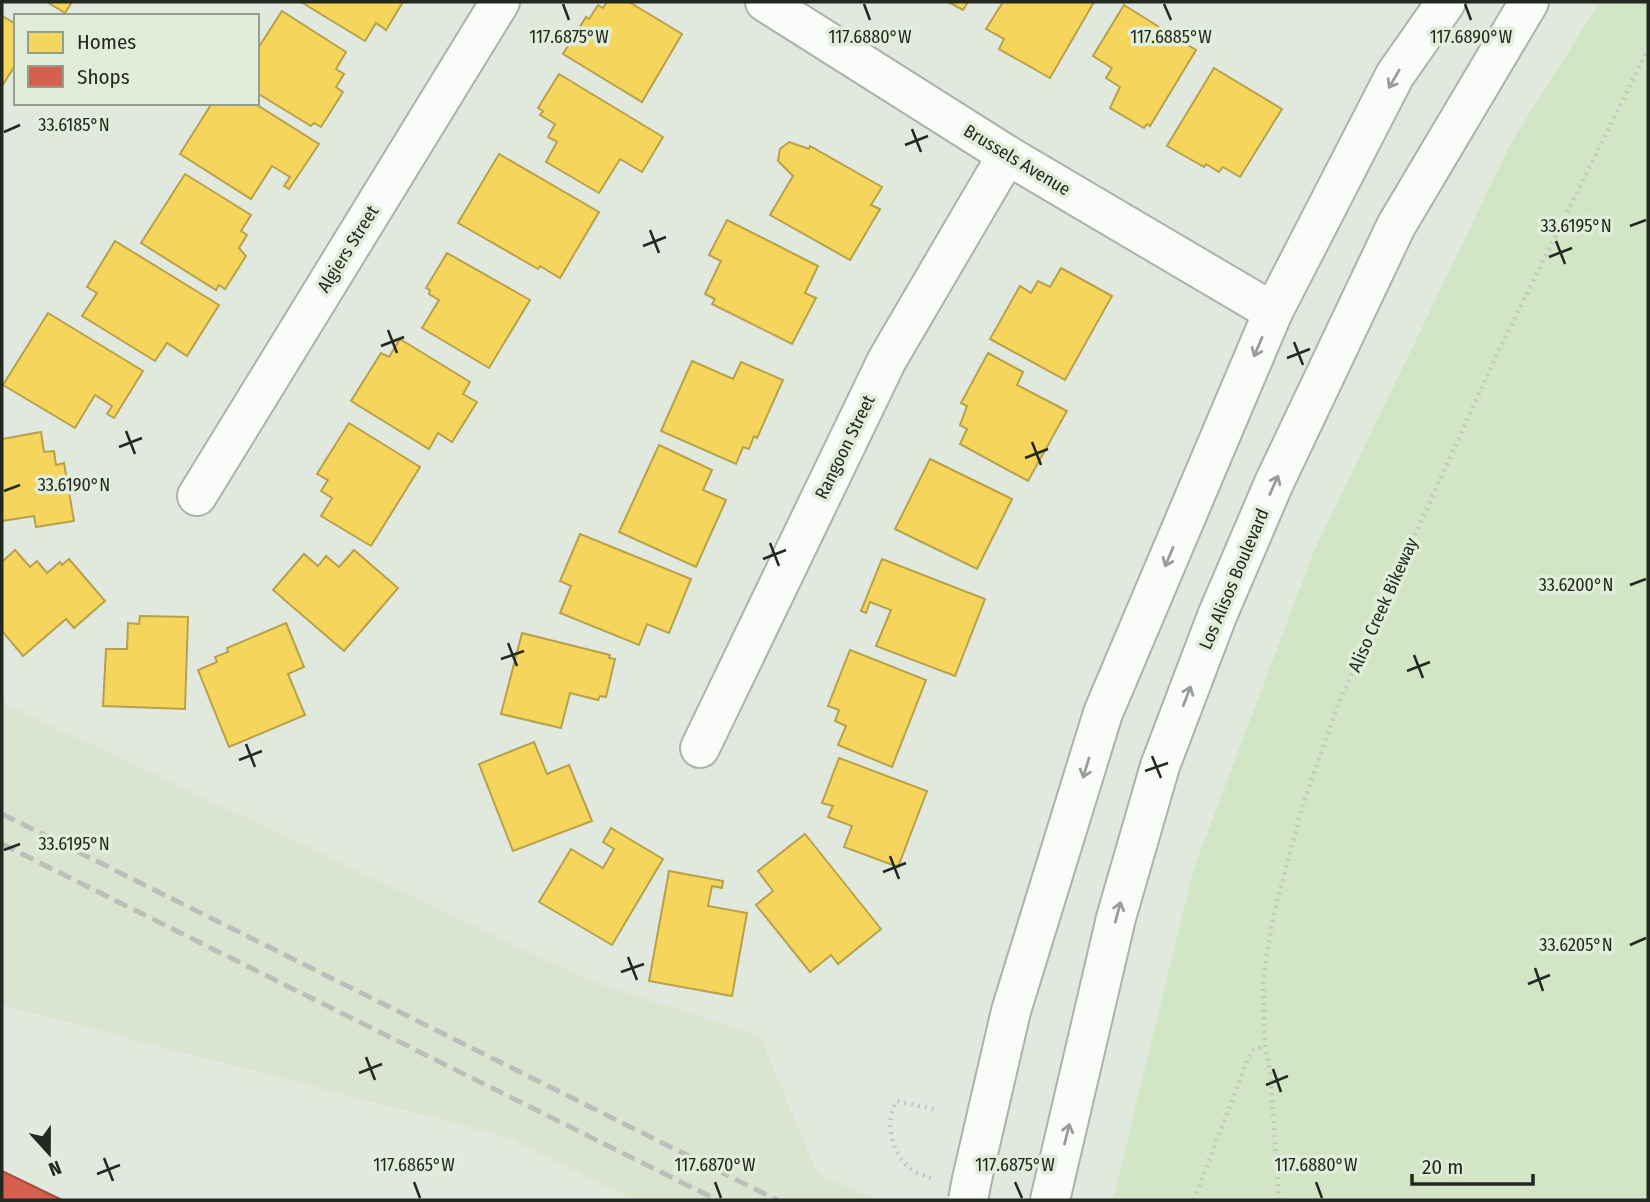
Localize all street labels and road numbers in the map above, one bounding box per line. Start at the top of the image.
street label: Brussels Avenue [960,120,1074,200]
street label: Algiers Street [313,201,383,297]
street label: Rangoon Street [810,391,880,503]
street label: Los Alisos Boulevard [1194,505,1274,653]
street label: Aliso Creek Bikeway [1343,534,1423,676]

